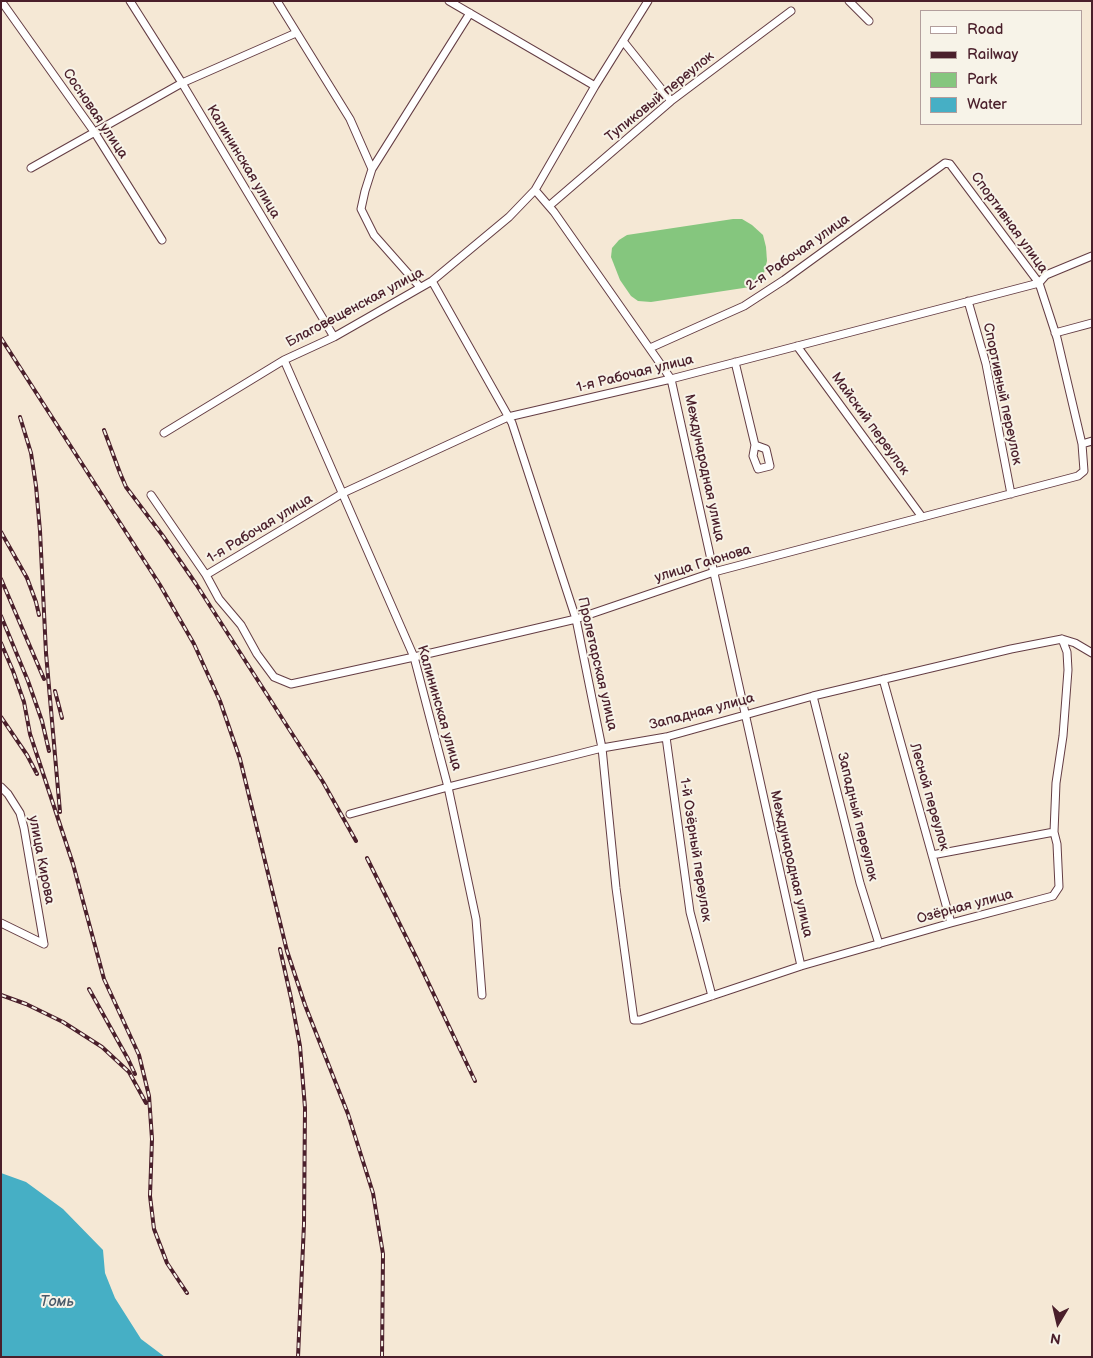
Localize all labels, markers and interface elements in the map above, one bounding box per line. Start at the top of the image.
legend [920,10,1083,125]
text: Road [967,20,1003,39]
text: Railway [967,45,1018,64]
street label: Тупиковый переулок [602,48,718,146]
street label: Сосновая улица [59,66,131,162]
text: Park [967,70,997,89]
text: Water [967,95,1007,114]
street label: Калининская улица [202,102,284,222]
street label: Спортивная улица [967,169,1051,277]
street label: 2-я Рабочая улица [743,211,853,295]
street label: Благовещенская улица [283,265,427,351]
street label: Спортивный переулок [979,321,1025,467]
street label: 1-я Рабочая улица [575,351,695,397]
street label: Майский переулок [827,369,913,479]
street label: Международная улица [680,393,728,543]
street label: 1-я Рабочая улица [204,491,316,567]
street label: улица Гаюнова [653,541,753,587]
street label: Пролетарская улица [573,596,621,732]
street label: Калининская улица [413,644,465,772]
street label: Западная улица [648,690,756,734]
street label: Лесной переулок [906,741,952,853]
street label: Западный переулок [833,751,881,883]
street label: 1-й Озёрный переулок [675,777,715,923]
street label: Международная улица [766,789,816,939]
street label: улица Кирова [24,814,58,906]
street label: Озёрная улица [915,886,1015,928]
water label: Томь [40,1293,74,1311]
north arrow [1033,1298,1083,1348]
text: N [1049,1329,1062,1348]

